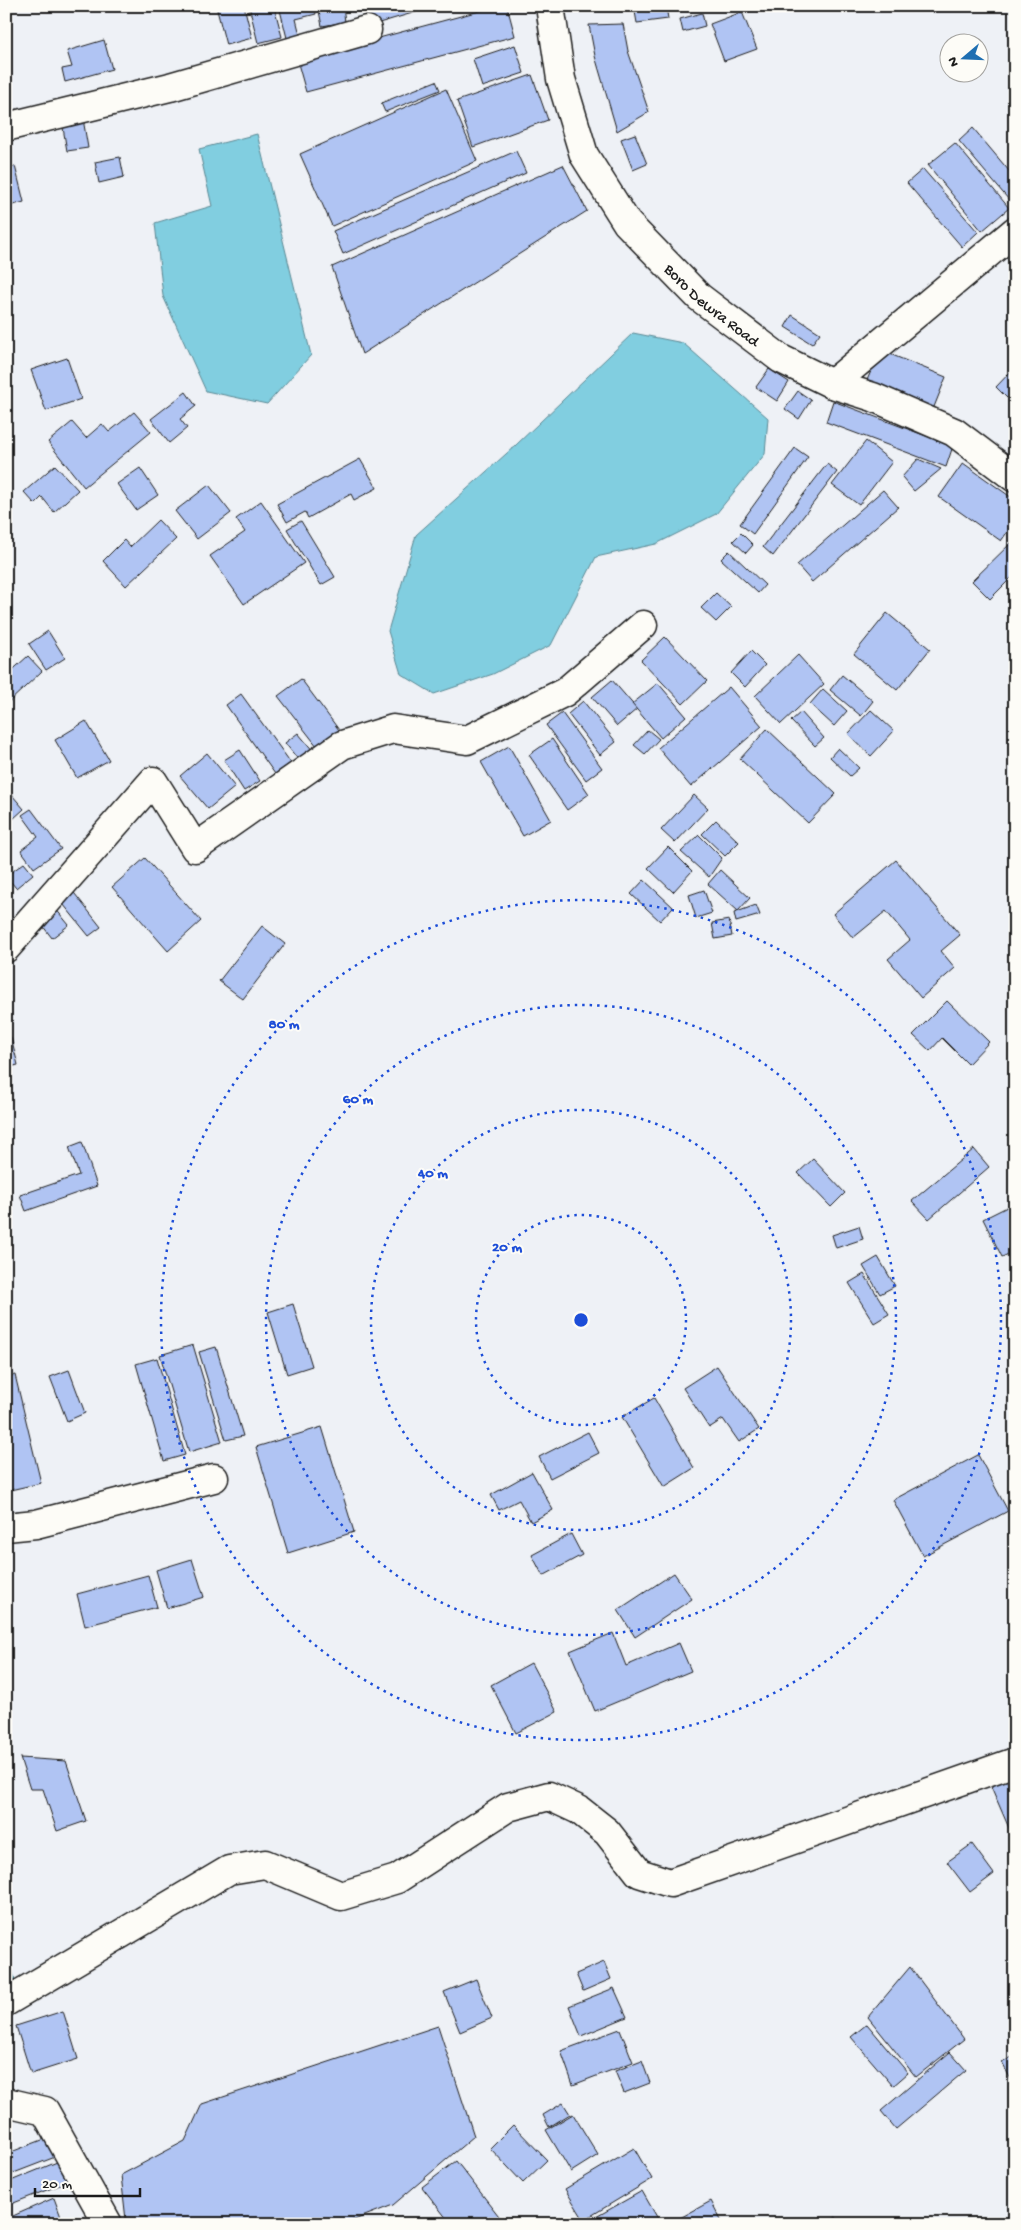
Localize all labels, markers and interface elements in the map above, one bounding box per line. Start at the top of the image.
north arrow [938,32,988,82]
text: N [945,54,964,69]
street label: Boro Dewra Road [658,260,763,353]
text: 80 m [269,1016,300,1034]
text: 60 m [343,1091,374,1109]
text: 40 m [417,1165,448,1183]
text: 20 m [492,1239,522,1257]
centre of rings [572,1311,590,1329]
scale bar [35,2165,140,2197]
text: 20 m [42,2176,72,2194]

